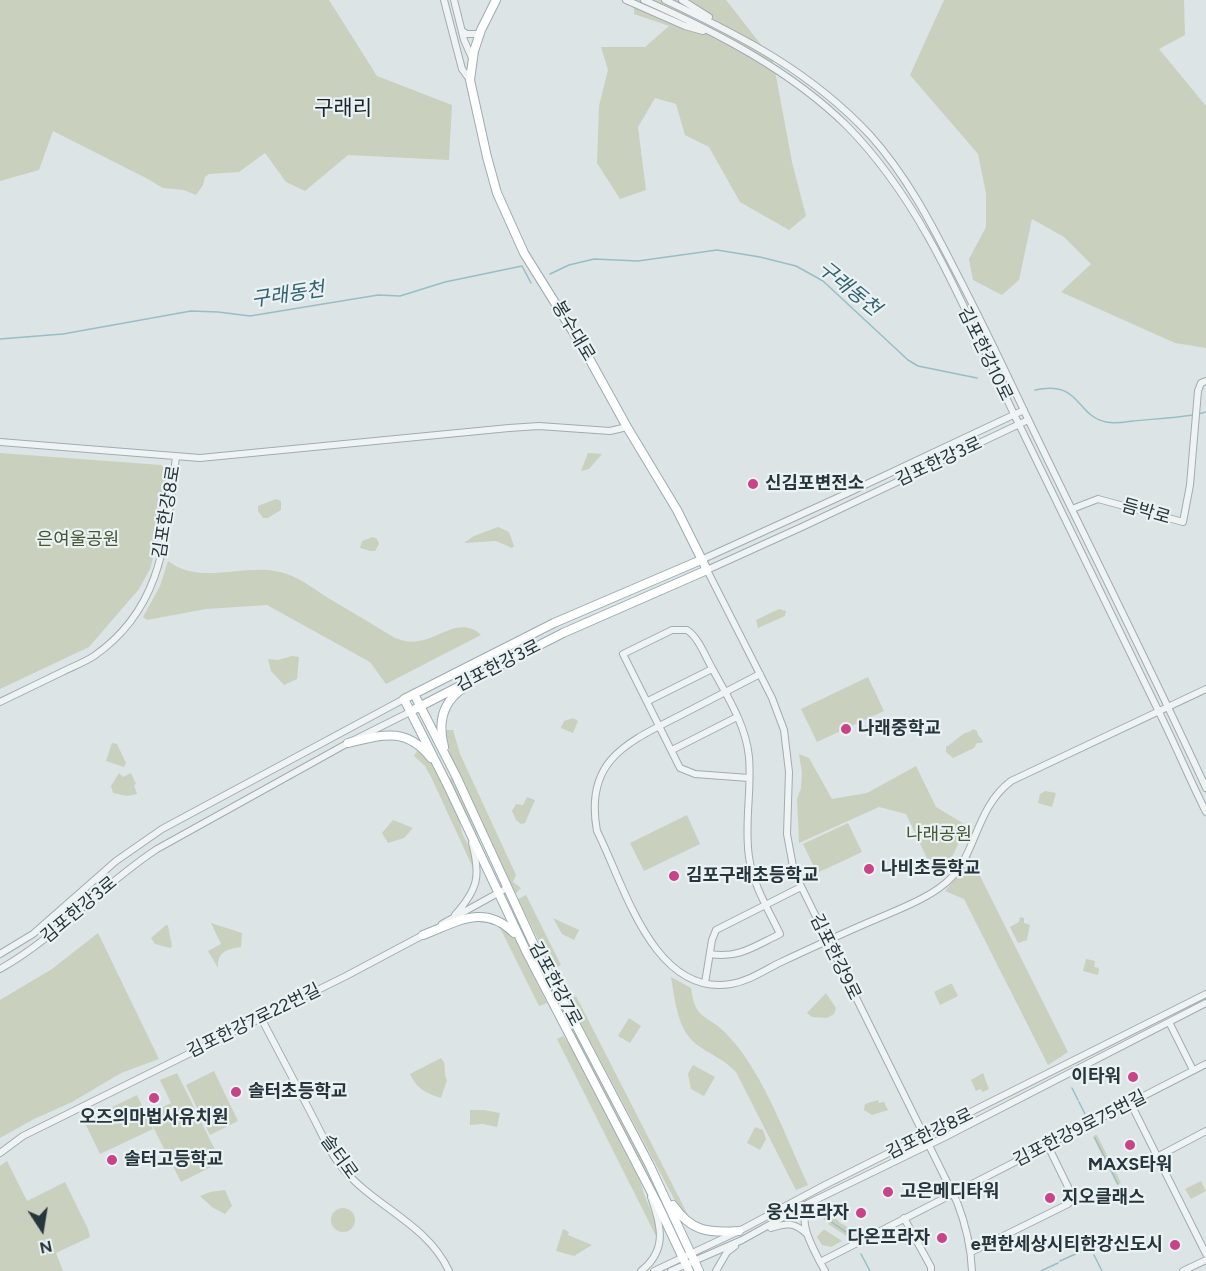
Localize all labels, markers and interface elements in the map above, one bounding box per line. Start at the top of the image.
district label: 구래리 [314,96,372,122]
water label: 구래동천 [813,257,885,321]
water label: 구래동천 [250,277,326,313]
street label: 봉수대로 [547,297,599,365]
street label: 김포한강10로 [953,304,1017,404]
street label: 김포한강3로 [892,433,986,491]
street label: 김포한강8로 [149,464,185,560]
place label: 신김포변전소 [765,473,864,495]
marker: 신김포변전소 [746,477,760,491]
street label: 듬박로 [1119,495,1173,529]
park label: 은여울공원 [37,529,119,551]
street label: 김포한강3로 [452,635,544,697]
place label: 나래중학교 [858,718,941,740]
marker: 나래중학교 [839,722,853,736]
park label: 나래공원 [906,824,972,846]
place label: 나비초등학교 [881,858,980,880]
marker: 나비초등학교 [862,862,876,876]
place label: 김포구래초등학교 [686,865,818,887]
marker: 김포구래초등학교 [667,869,681,883]
street label: 김포한강3로 [37,872,121,948]
street label: 김포한강9로 [805,910,865,1004]
street label: 김포한강7로 [524,938,586,1030]
street label: 김포한강7로22번길 [184,979,324,1063]
place label: 이타워 [1071,1066,1121,1088]
marker: 이타워 [1126,1070,1140,1084]
place label: 솔터초등학교 [248,1081,347,1103]
marker: 솔터초등학교 [229,1085,243,1099]
street label: 김포한강9로75번길 [1010,1086,1150,1172]
marker: 오즈의마법사유치원 [147,1091,161,1105]
street label: 김포한강8로 [883,1104,977,1164]
place label: 오즈의마법사유치원 [79,1107,229,1129]
street label: 솔터로 [316,1131,362,1183]
marker: MAXS타워 [1123,1138,1137,1152]
place label: 솔터고등학교 [124,1149,223,1171]
marker: 솔터고등학교 [105,1153,119,1167]
place label: MAXS타워 [1088,1154,1172,1176]
place label: 고은메디타워 [900,1181,999,1203]
marker: 고은메디타워 [881,1185,895,1199]
place label: 지오클래스 [1062,1187,1145,1209]
marker: 지오클래스 [1043,1191,1057,1205]
north arrow [12,1199,72,1259]
place label: 웅신프라자 [766,1202,849,1224]
marker: 웅신프라자 [854,1206,868,1220]
place label: 다온프라자 [847,1227,930,1249]
marker: 다온프라자 [935,1231,949,1245]
place label: e편한세상시티한강신도시 [971,1234,1163,1256]
text: N [38,1237,54,1258]
marker: e편한세상시티한강신도시 [1168,1238,1182,1252]

